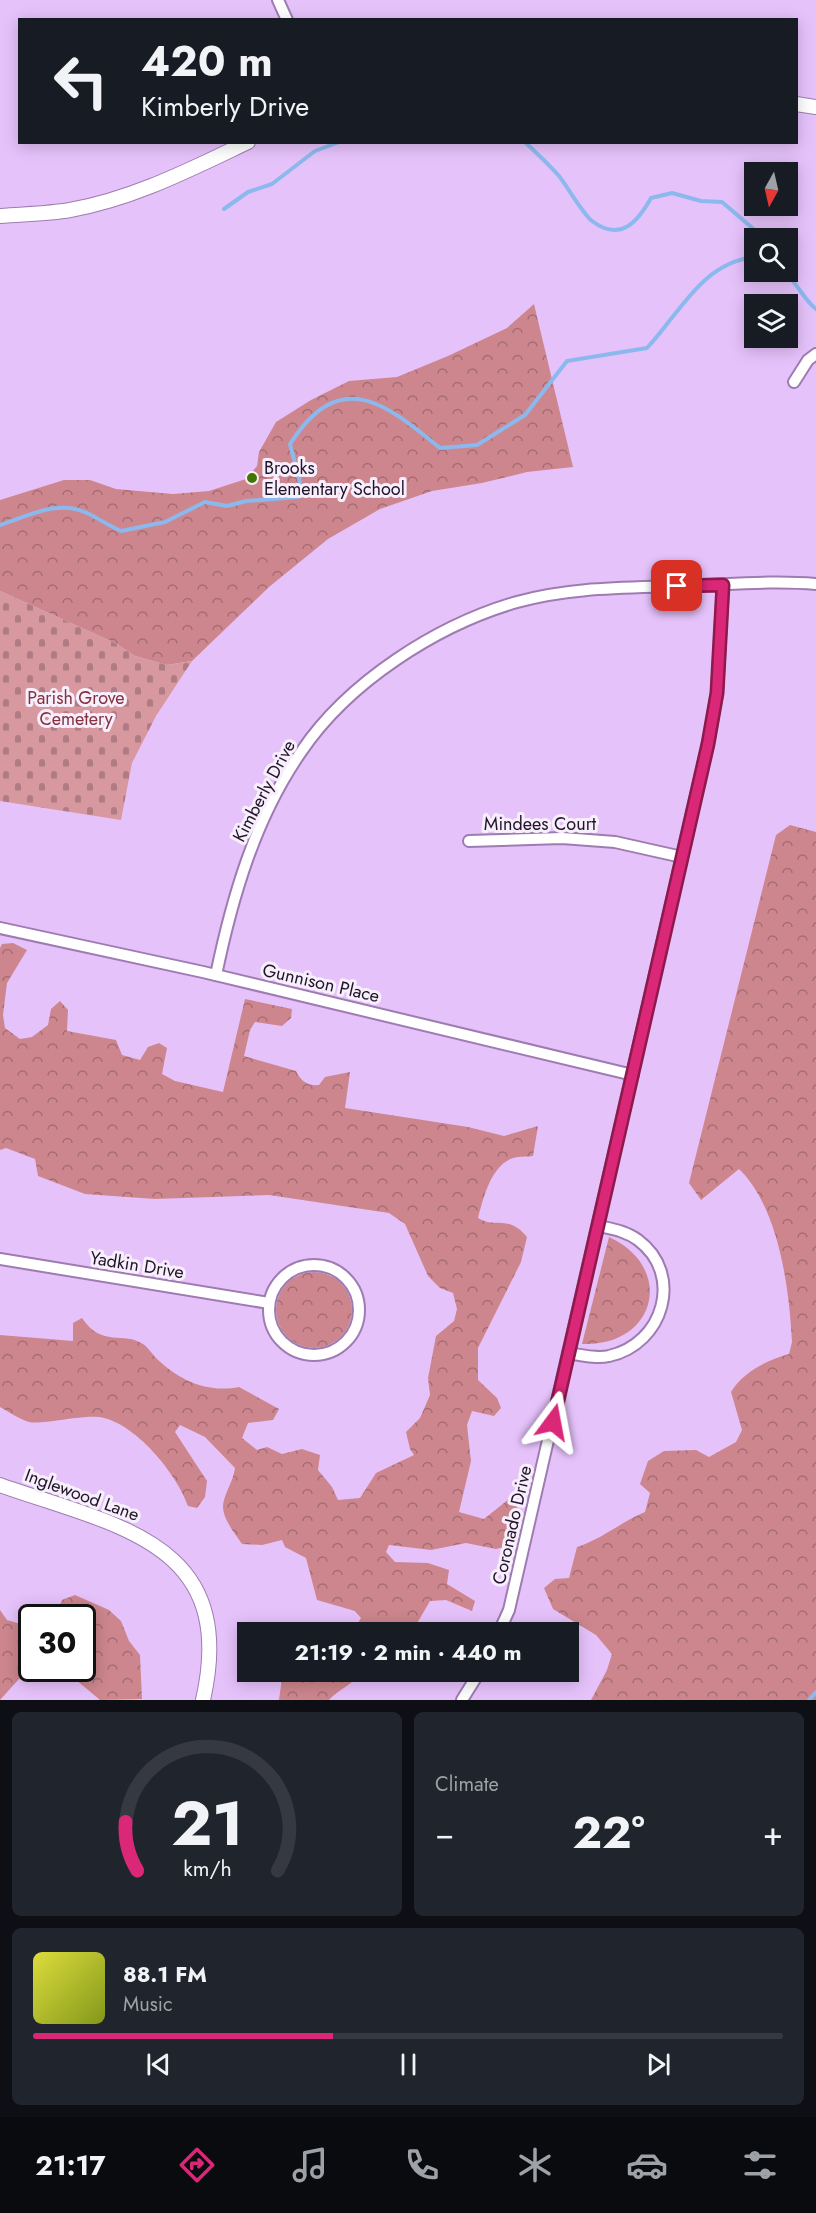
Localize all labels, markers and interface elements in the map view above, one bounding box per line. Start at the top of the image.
text: 420 m [141,31,273,92]
icon: left [42,42,120,120]
text: Kimberly Drive [141,87,309,126]
north arrow [744,162,798,216]
map controls [744,162,798,348]
button: search [744,228,798,282]
button: layers [744,294,798,348]
place label: Brooks Elementary School [264,455,405,502]
marker: Brooks Elementary School [245,471,259,485]
pin [651,560,702,611]
icon: arrive [660,569,693,602]
park label: Parish Grove Cemetery [27,685,125,732]
street label: Kimberly Drive [226,735,302,847]
street label: Mindees Court [484,811,597,837]
street label: Gunnison Place [260,957,382,1009]
street label: Yadkin Drive [88,1245,186,1285]
position arrow [521,1390,585,1454]
street label: Inglewood Lane [21,1462,143,1528]
street label: Coronado Drive [486,1463,538,1587]
speed limit sign: 30 [18,1604,96,1682]
text: 21:19 · 2 min · 440 m [295,1636,521,1668]
text: Climate [435,1770,499,1799]
text: 21 [171,1778,243,1868]
text: 22° [572,1800,645,1865]
text: − [435,1810,454,1857]
text: + [763,1810,783,1857]
text: km/h [183,1853,231,1884]
text: 88.1 FM [123,1958,207,1990]
text: Music [123,1990,173,2019]
icon: previous [142,2048,175,2081]
icon: pause [392,2048,425,2081]
icon: next [642,2048,675,2081]
icon: directions [176,2144,218,2186]
icon: music [289,2144,331,2186]
icon: phone [401,2144,443,2186]
icon: climate [514,2144,556,2186]
icon: car [626,2144,668,2186]
icon: filters [739,2144,781,2186]
text: 21:17 [35,2146,105,2185]

